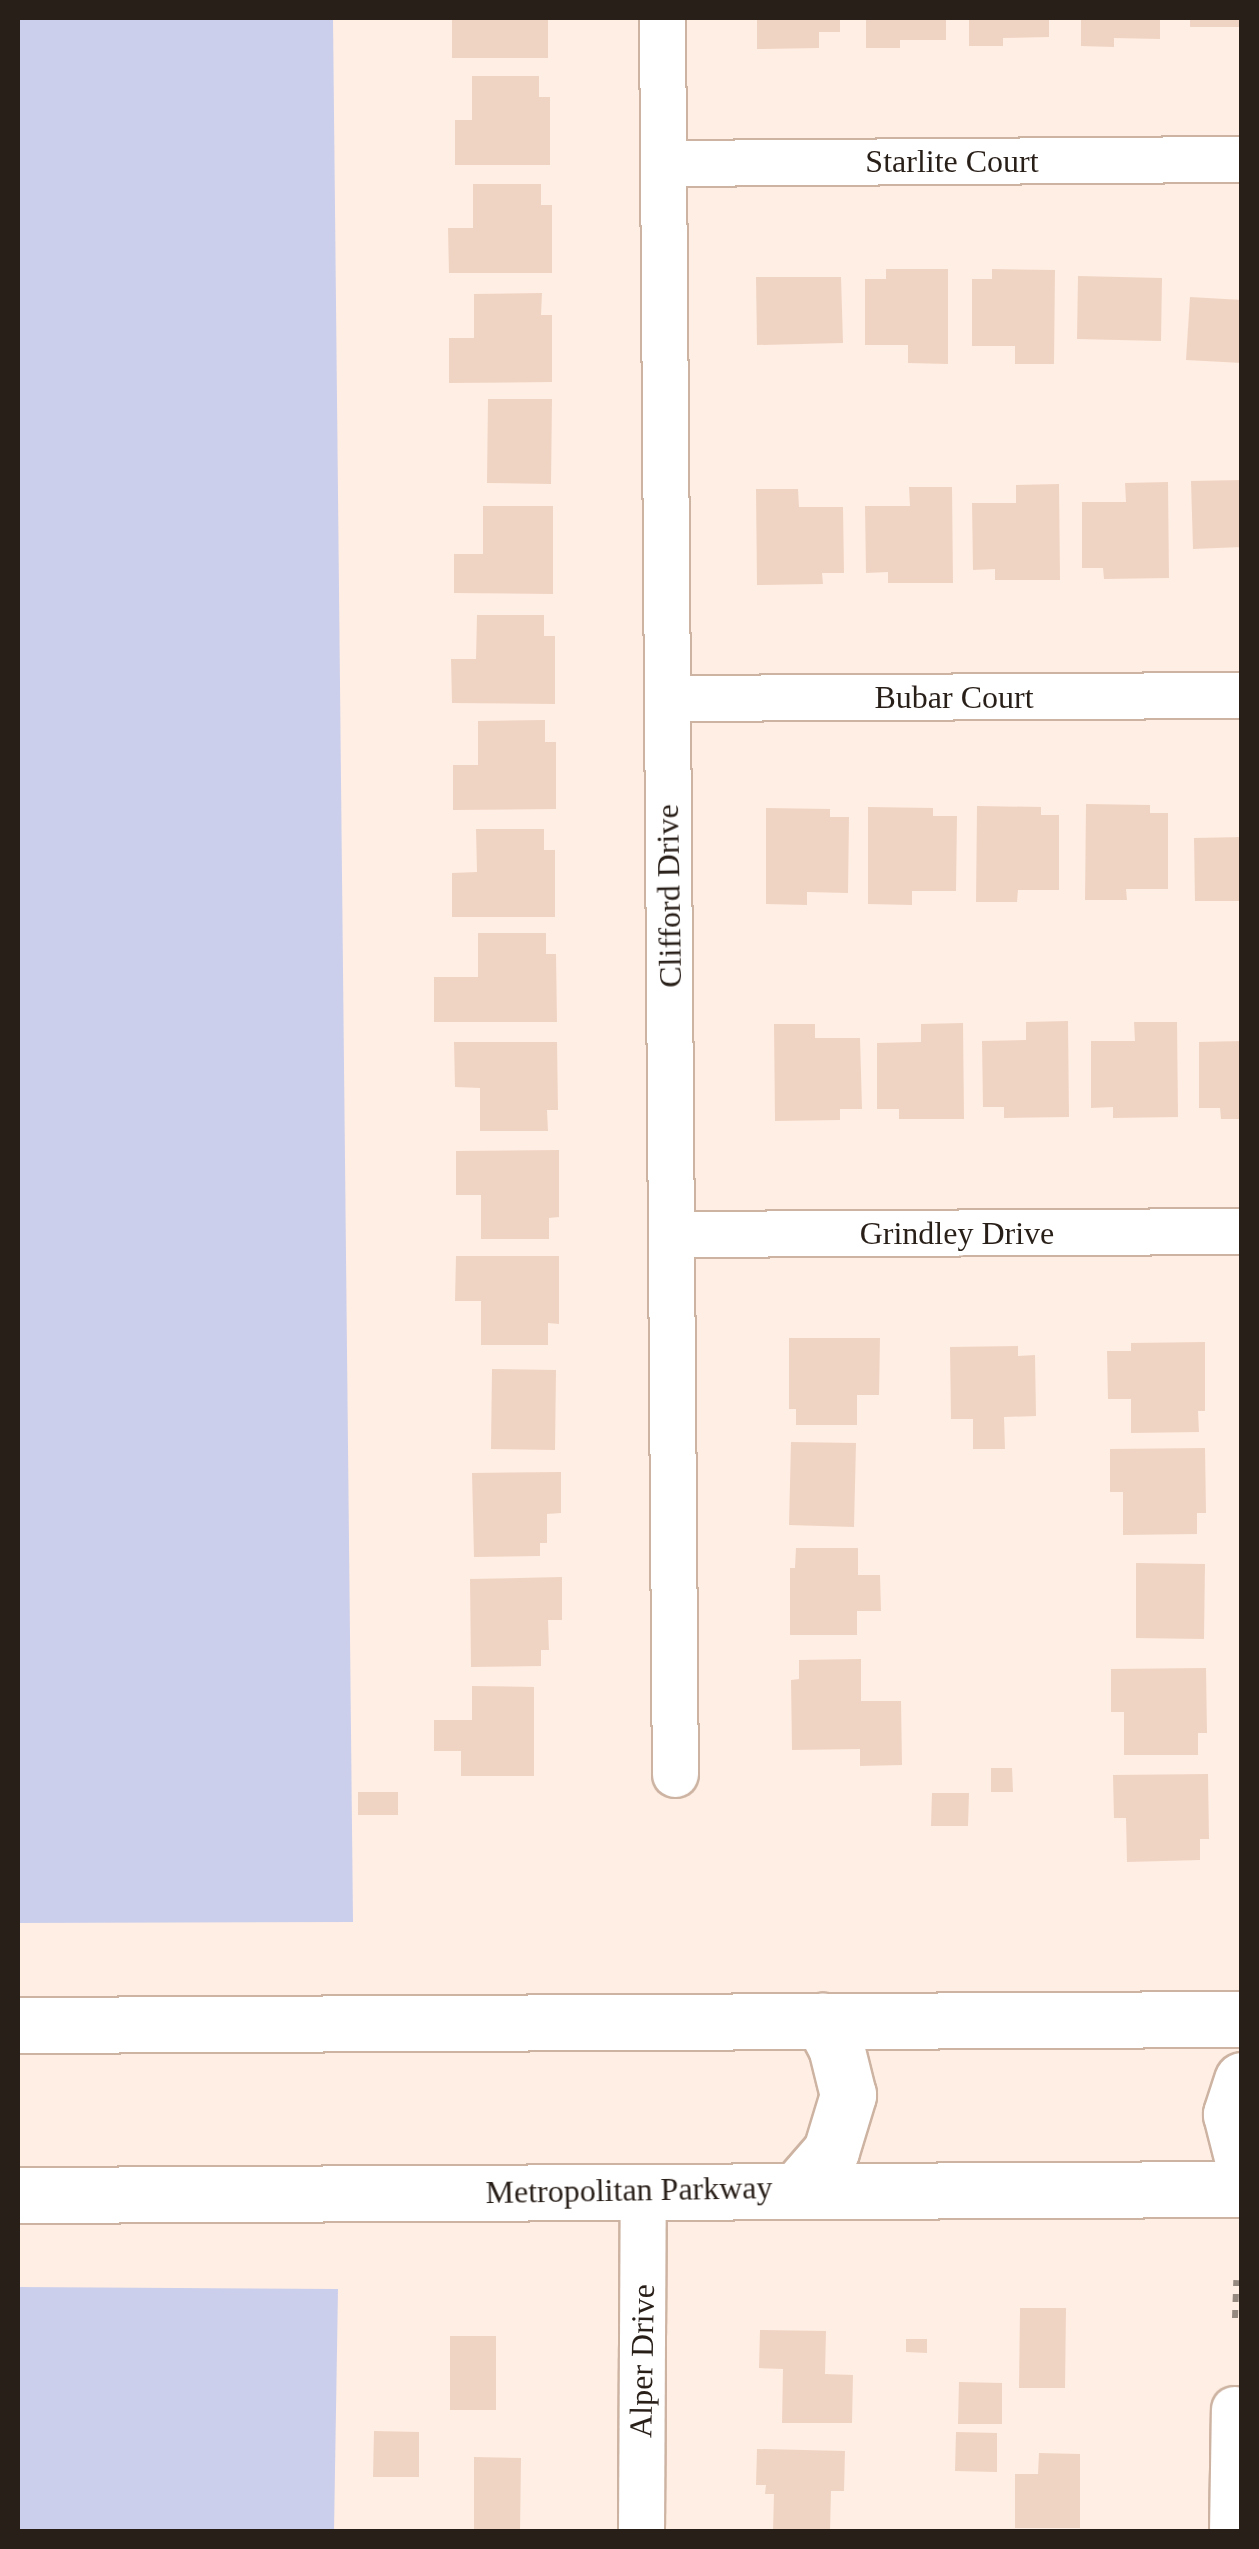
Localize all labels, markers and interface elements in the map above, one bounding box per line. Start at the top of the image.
street label: Starlite Court [865,142,1039,180]
street label: Bubar Court [874,678,1034,716]
street label: Clifford Drive [648,804,690,988]
street label: Grindley Drive [860,1214,1054,1252]
street label: Metropolitan Parkway [485,2168,773,2212]
street label: Alper Drive [621,2284,663,2438]

